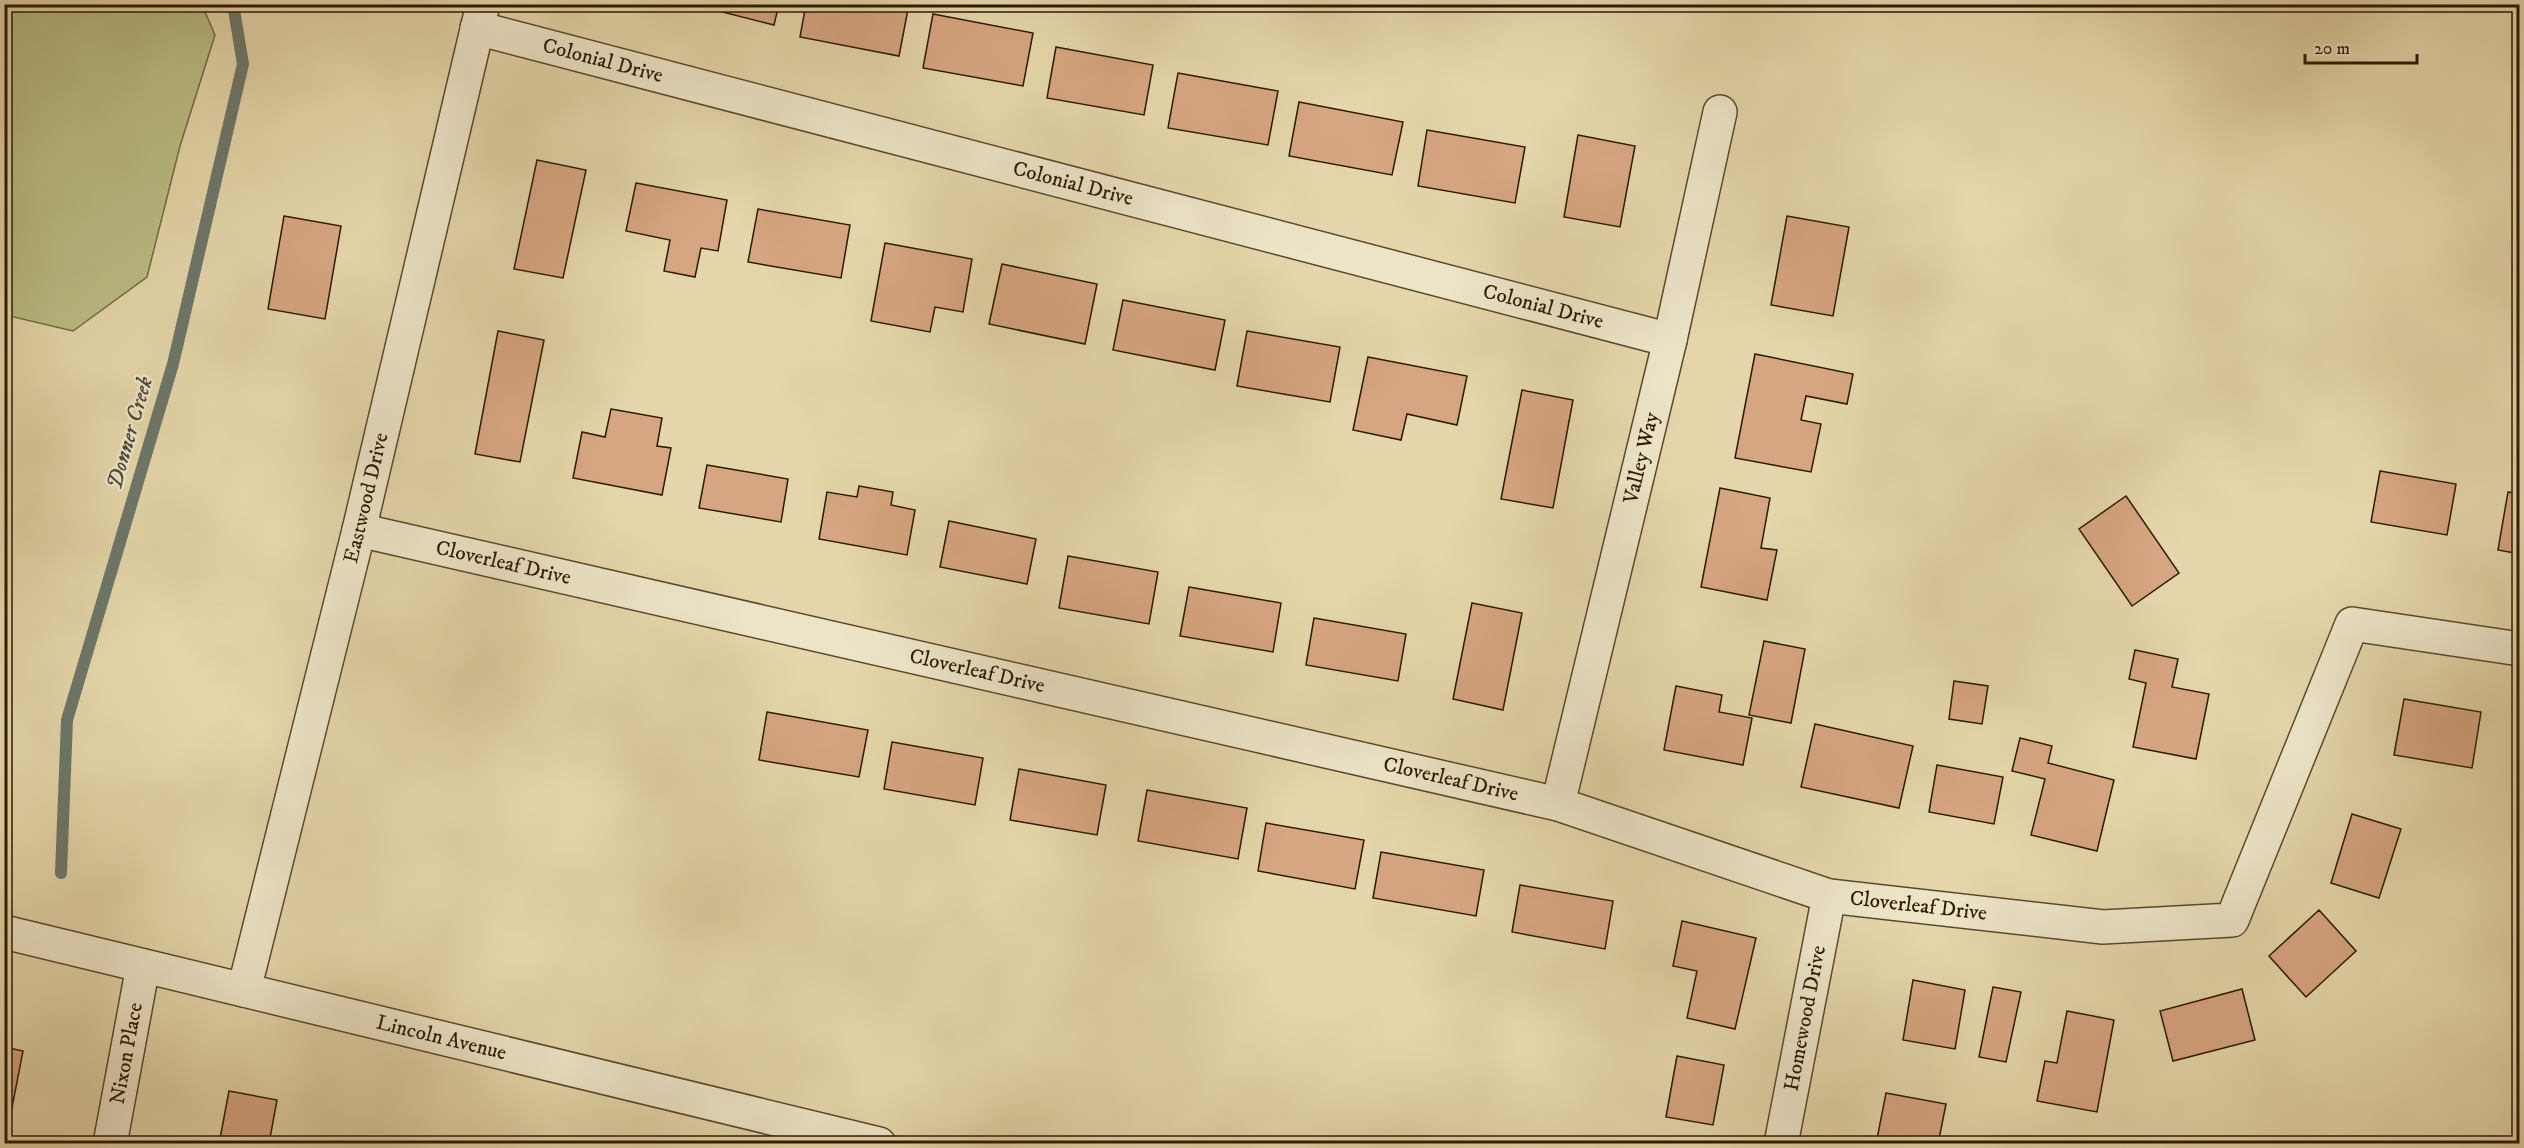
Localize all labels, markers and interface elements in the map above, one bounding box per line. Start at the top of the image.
scale bar [2305,27,2418,65]
street label: Colonial Drive [540,33,666,89]
text: 20 m [2314,38,2350,60]
street label: Colonial Drive [1010,156,1136,212]
street label: Colonial Drive [1480,279,1606,335]
water label: Donner Creek [101,373,159,492]
street label: Valley Way [1618,408,1665,507]
street label: Eastwood Drive [338,430,395,566]
street label: Cloverleaf Drive [433,535,574,591]
street label: Cloverleaf Drive [907,643,1047,699]
street label: Cloverleaf Drive [1381,751,1521,808]
street label: Cloverleaf Drive [1848,885,1989,927]
street label: Homewood Drive [1779,943,1832,1093]
street label: Nixon Place [105,1000,149,1107]
street label: Lincoln Avenue [374,1010,509,1066]

